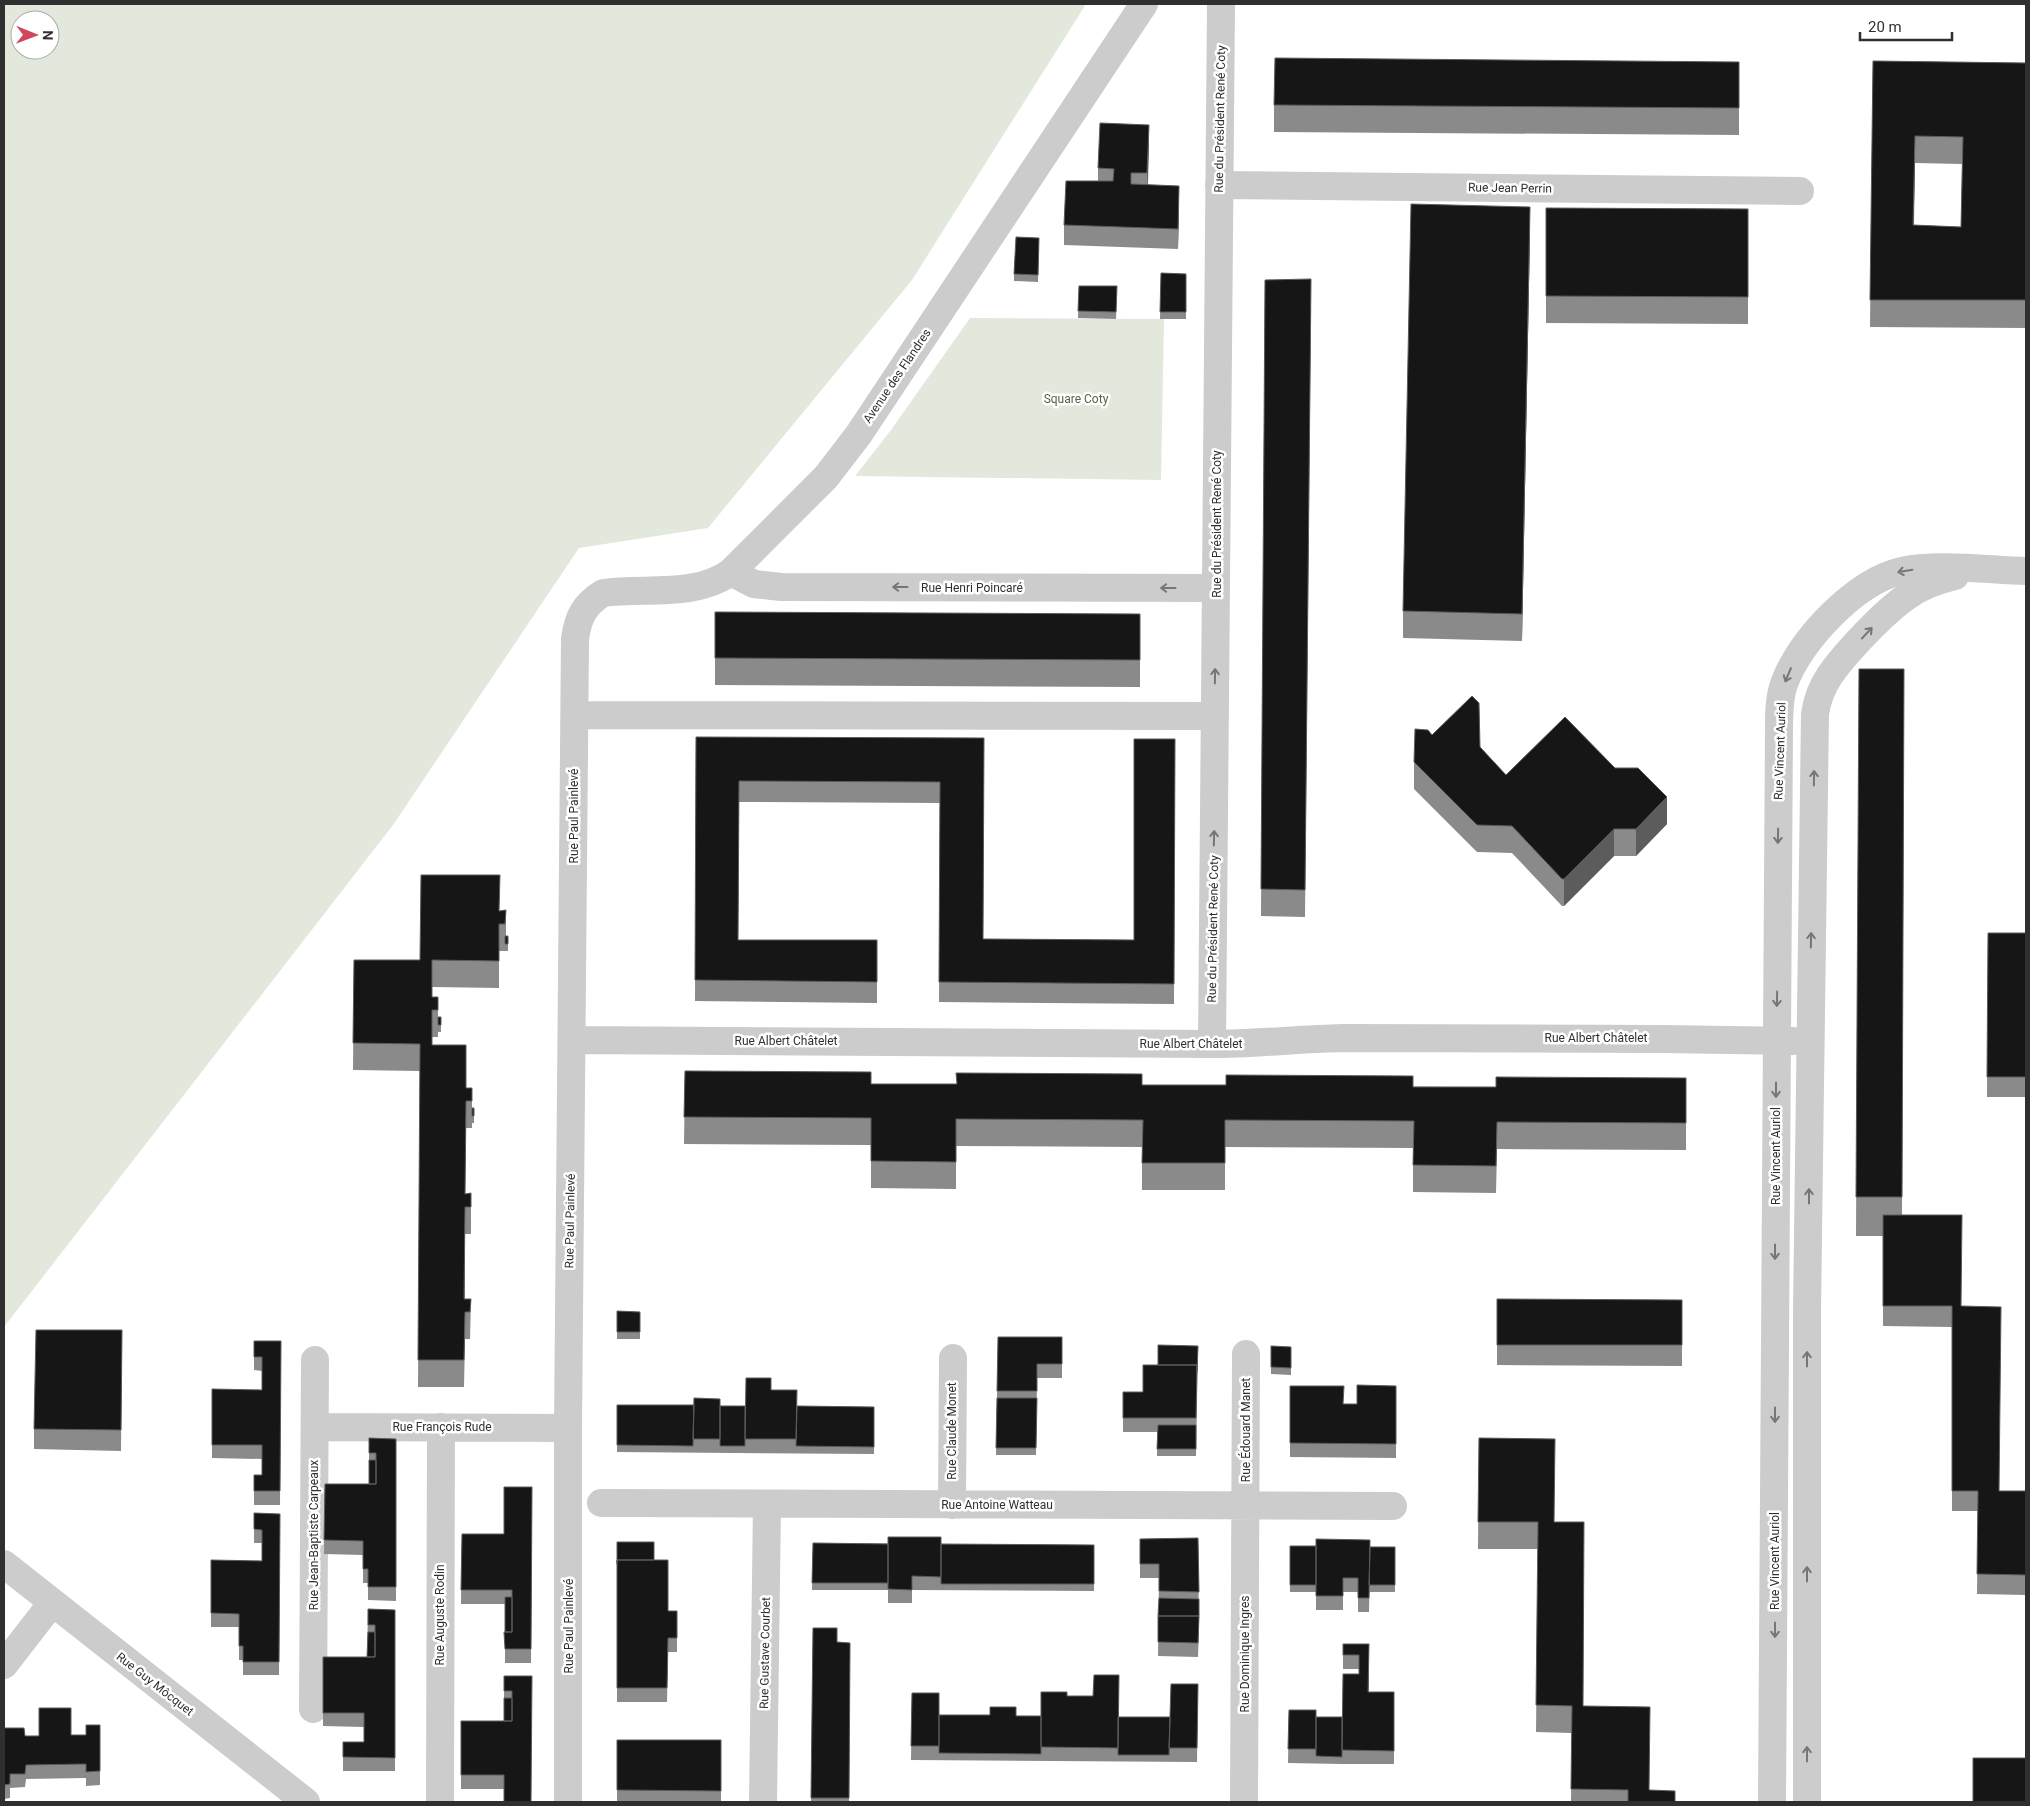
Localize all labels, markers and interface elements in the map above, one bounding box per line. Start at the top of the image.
north arrow [10,10,60,60]
scale bar [1860,10,1952,42]
text: 20 m [1868,18,1902,36]
text: N [40,30,56,40]
street label: Rue du Président René Coty [1212,45,1228,193]
street label: Rue Jean Perrin [1468,180,1552,196]
street label: Avenue des Flandres [860,326,934,426]
park label: Square Coty [1044,392,1109,406]
street label: Rue du Président René Coty [1210,450,1224,598]
one-way arrow [1898,567,1914,577]
street label: Rue Henri Poincaré [921,581,1023,595]
one-way arrow [892,583,908,592]
one-way arrow [1160,583,1176,593]
one-way arrow [1861,626,1873,639]
one-way arrow [1782,667,1792,682]
one-way arrow [1211,668,1220,684]
street label: Rue Vincent Auriol [1771,702,1789,800]
street label: Rue Paul Painlevé [567,769,581,863]
one-way arrow [1809,770,1819,786]
one-way arrow [1773,828,1783,844]
one-way arrow [1209,830,1219,846]
street label: Rue du Président René Coty [1205,855,1221,1003]
one-way arrow [1806,932,1816,948]
one-way arrow [1772,990,1782,1007]
street label: Rue Albert Châtelet [1545,1031,1648,1045]
street label: Rue Albert Châtelet [735,1034,838,1048]
street label: Rue Albert Châtelet [1140,1037,1243,1051]
one-way arrow [1771,1082,1781,1098]
street label: Rue Vincent Auriol [1769,1107,1783,1205]
street label: Rue Paul Painlevé [562,1173,578,1269]
one-way arrow [1804,1188,1814,1204]
one-way arrow [1770,1244,1780,1260]
one-way arrow [1802,1351,1812,1367]
street label: Rue Édouard Manet [1238,1378,1253,1482]
street label: Rue Claude Monet [945,1382,959,1480]
one-way arrow [1770,1406,1780,1423]
street label: Rue François Rude [392,1420,492,1434]
street label: Rue Jean-Baptiste Carpeaux [307,1460,321,1610]
street label: Rue Antoine Watteau [941,1498,1053,1512]
street label: Rue Vincent Auriol [1768,1512,1782,1610]
street label: Rue Auguste Rodin [433,1564,447,1666]
one-way arrow [1802,1566,1812,1582]
street label: Rue Paul Painlevé [562,1579,576,1673]
street label: Rue Dominique Ingres [1238,1596,1252,1712]
street label: Rue Gustave Courbet [757,1597,773,1709]
one-way arrow [1770,1622,1780,1638]
street label: Rue Guy Môcquet [114,1650,196,1719]
one-way arrow [1802,1746,1812,1762]

